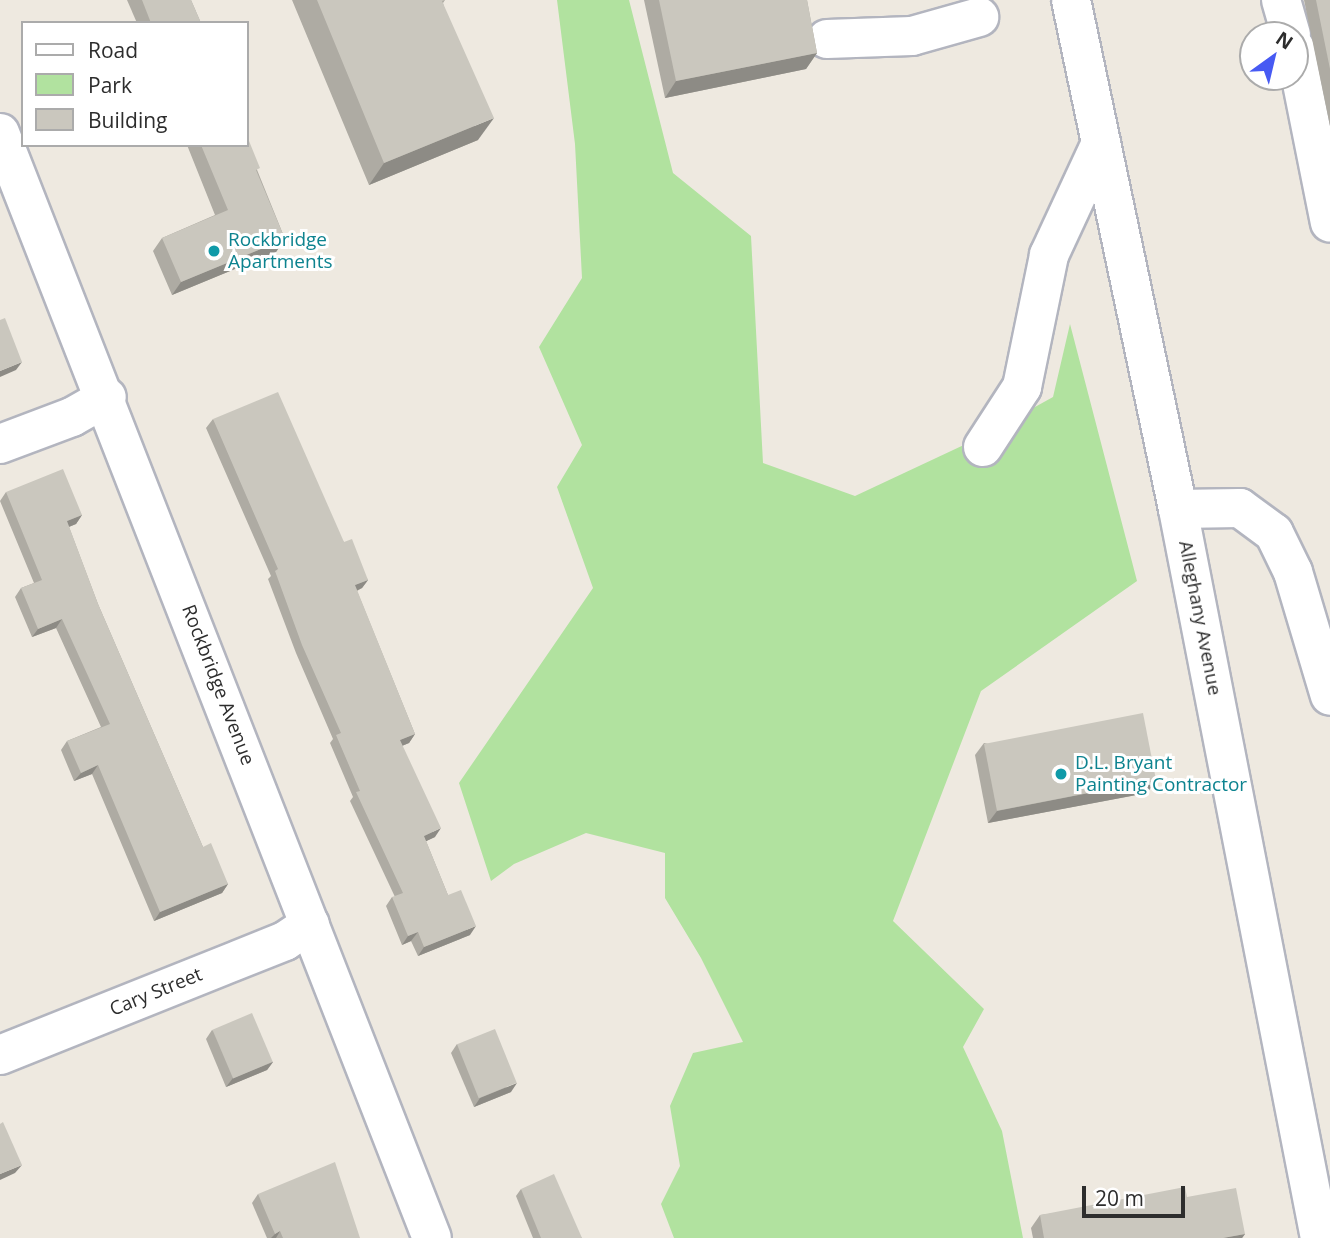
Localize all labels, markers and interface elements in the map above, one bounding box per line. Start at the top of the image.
legend [21,21,248,147]
north arrow [1239,21,1309,91]
text: N [1271,25,1298,55]
text: Road [88,36,138,64]
text: Park [88,71,132,99]
text: Building [88,106,167,134]
place label: Rockbridge Apartments [228,229,332,273]
marker: Rockbridge Apartments [206,243,222,259]
street label: Alleghany Avenue [1174,539,1226,697]
street label: Rockbridge Avenue [177,602,259,768]
place label: D.L. Bryant Painting Contractor [1075,752,1247,796]
marker: D.L. Bryant Painting Contractor [1053,766,1069,782]
street label: Cary Street [106,963,206,1021]
scale bar [1085,1172,1188,1216]
text: 20 m [1095,1184,1144,1212]

